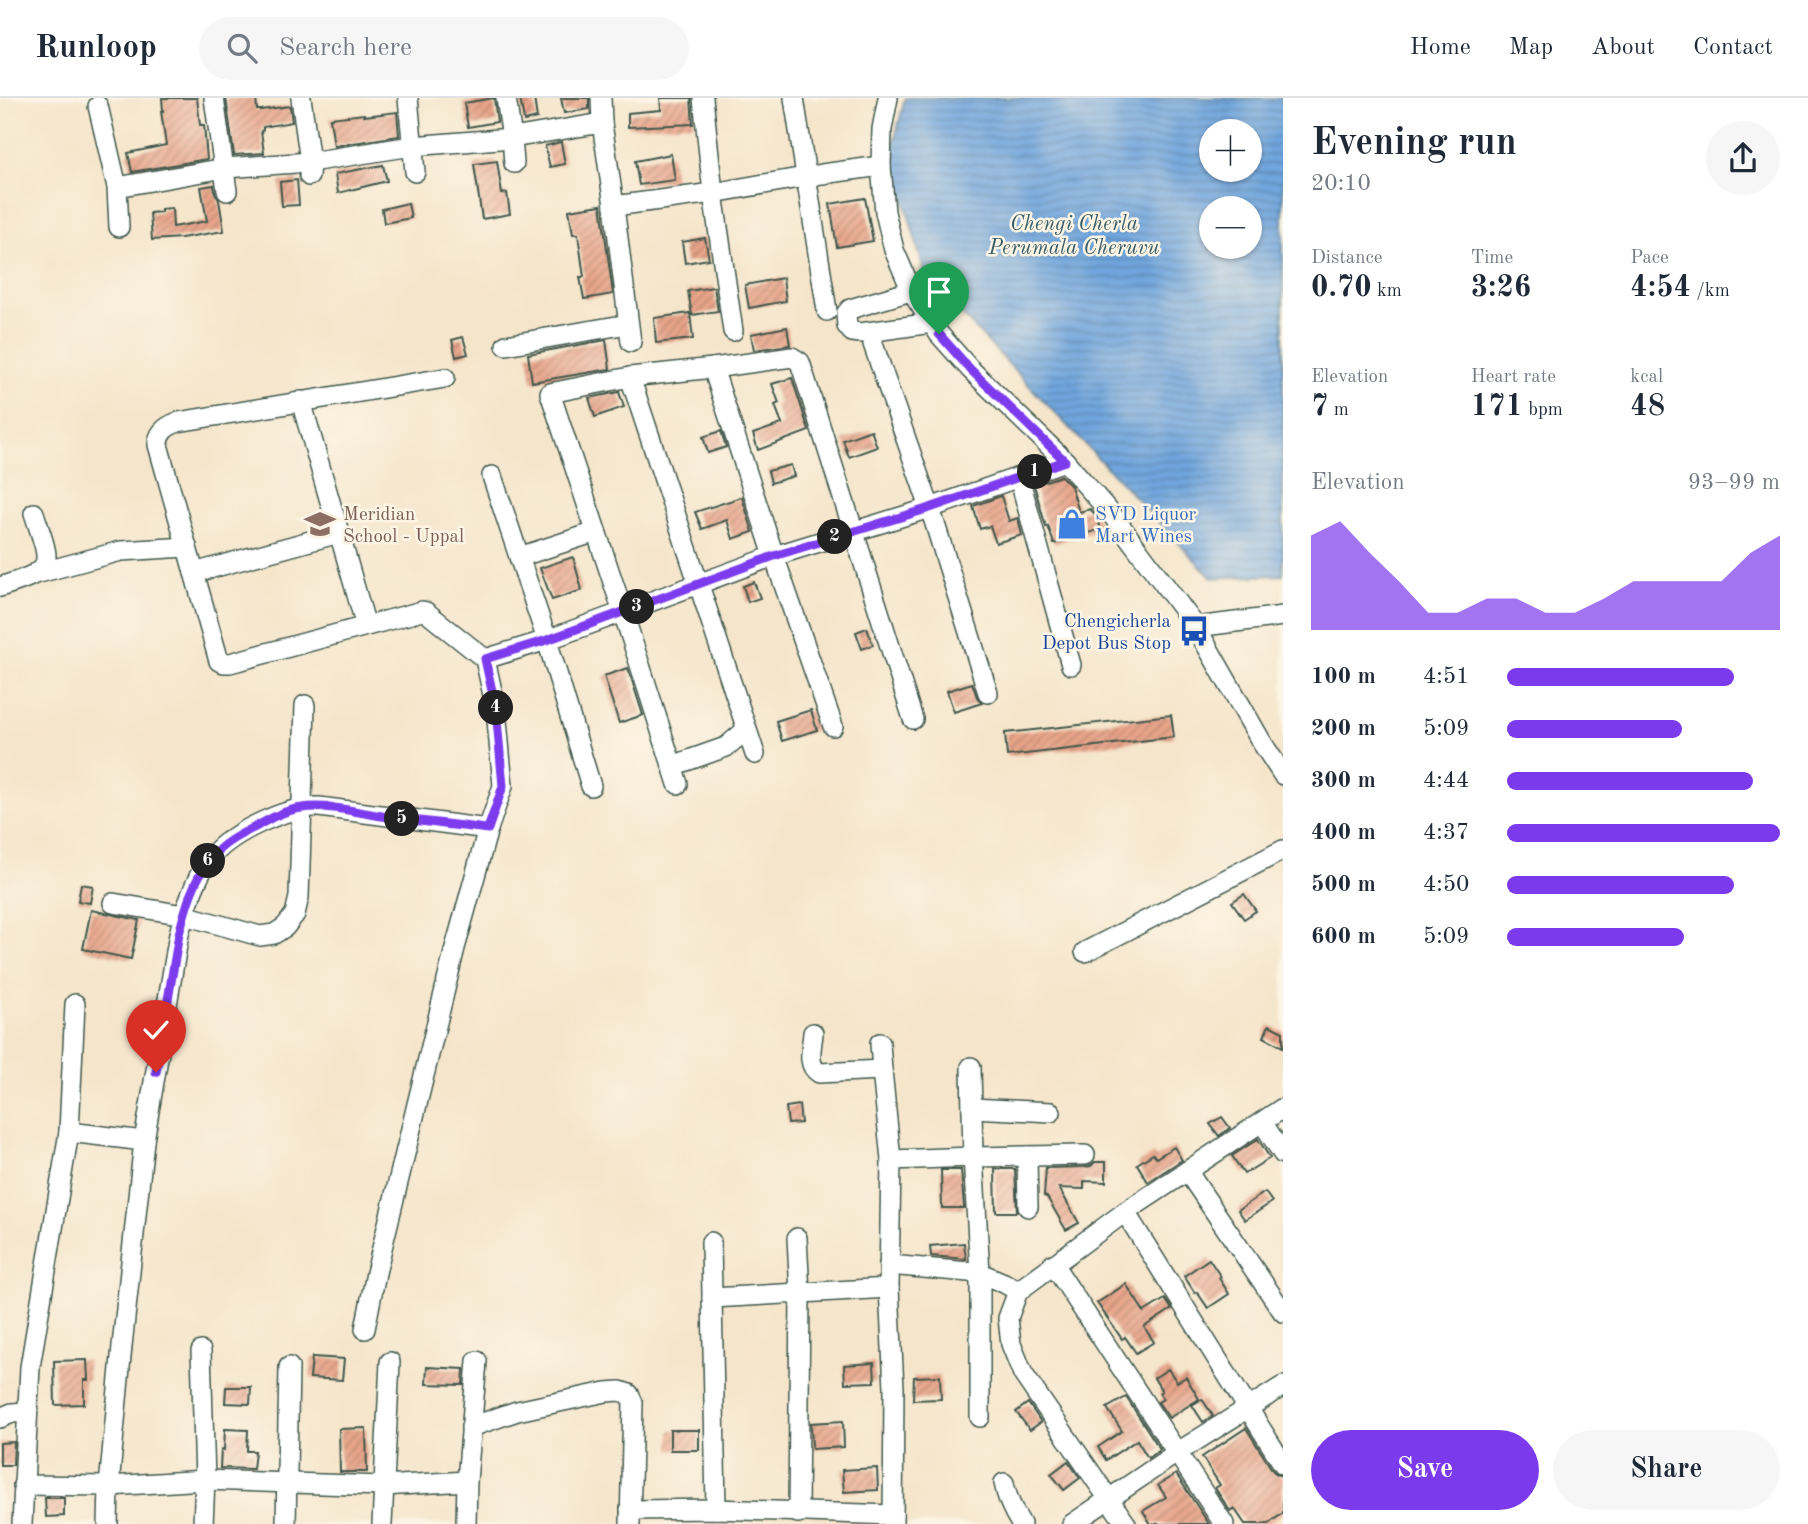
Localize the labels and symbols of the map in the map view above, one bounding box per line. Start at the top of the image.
water label: Chengi Cherla Perumala Cheruvu [987,214,1160,259]
pin [909,262,969,334]
pin: 1 [1018,454,1052,490]
place label: Meridian School - Uppal [343,506,464,547]
place label: SVD Liquor Mart Wines [1095,506,1197,547]
school or university icon: Meridian School - Uppal [303,507,337,541]
shop icon: SVD Liquor Mart Wines [1055,507,1089,541]
pin: 2 [818,520,852,555]
pin: 3 [620,589,654,624]
place label: Chengicherla Depot Bus Stop [1042,613,1172,654]
bus stop icon: Chengicherla Depot Bus Stop [1177,614,1211,648]
pin: 4 [478,690,514,726]
pin: 5 [384,802,420,836]
pin: 6 [190,844,226,878]
pin [126,1000,186,1072]

